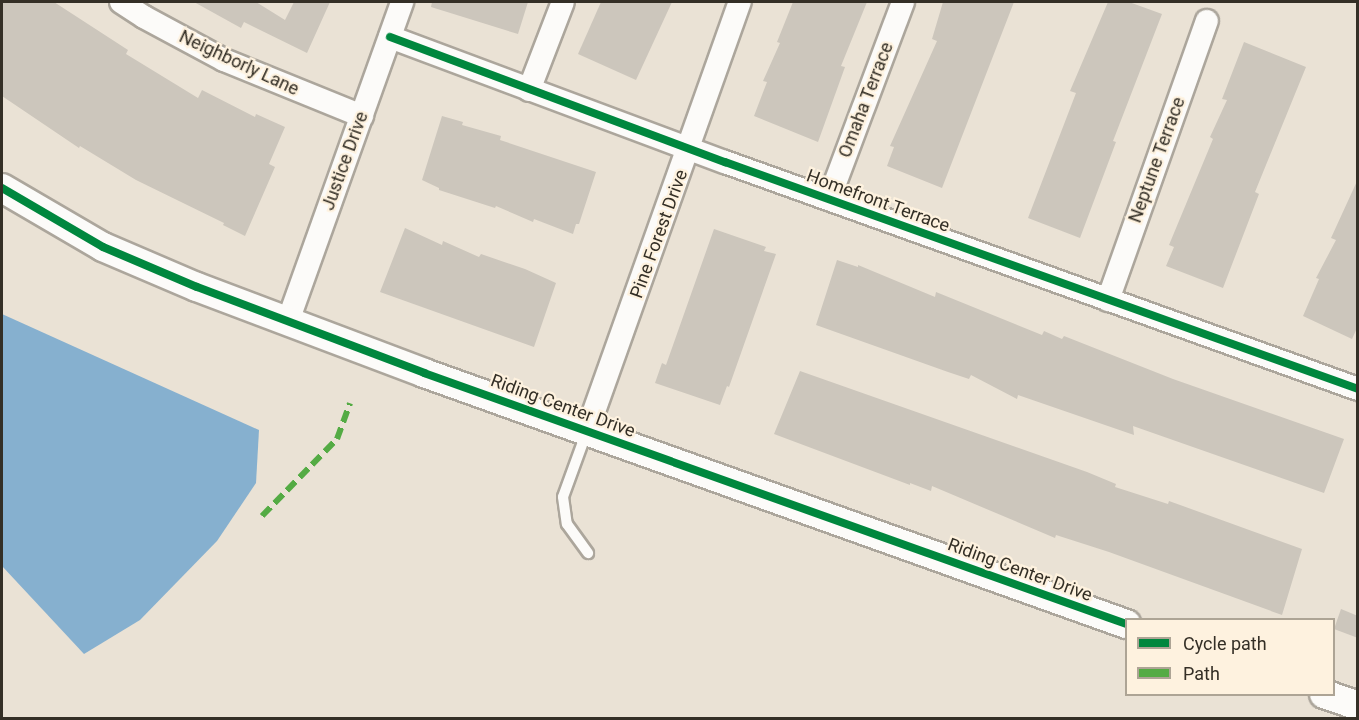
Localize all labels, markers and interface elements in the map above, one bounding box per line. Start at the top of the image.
street label: Neighborly Lane [176,26,302,100]
street label: Omaha Terrace [834,39,898,161]
street label: Neptune Terrace [1124,94,1190,226]
street label: Justice Drive [317,109,373,213]
street label: Homefront Terrace [803,165,953,237]
street label: Pine Forest Drive [626,167,692,301]
street label: Riding Center Drive [488,370,638,442]
street label: Riding Center Drive [945,534,1095,606]
legend [1125,618,1335,696]
text: Cycle path [1183,633,1267,654]
text: Path [1183,663,1220,684]

